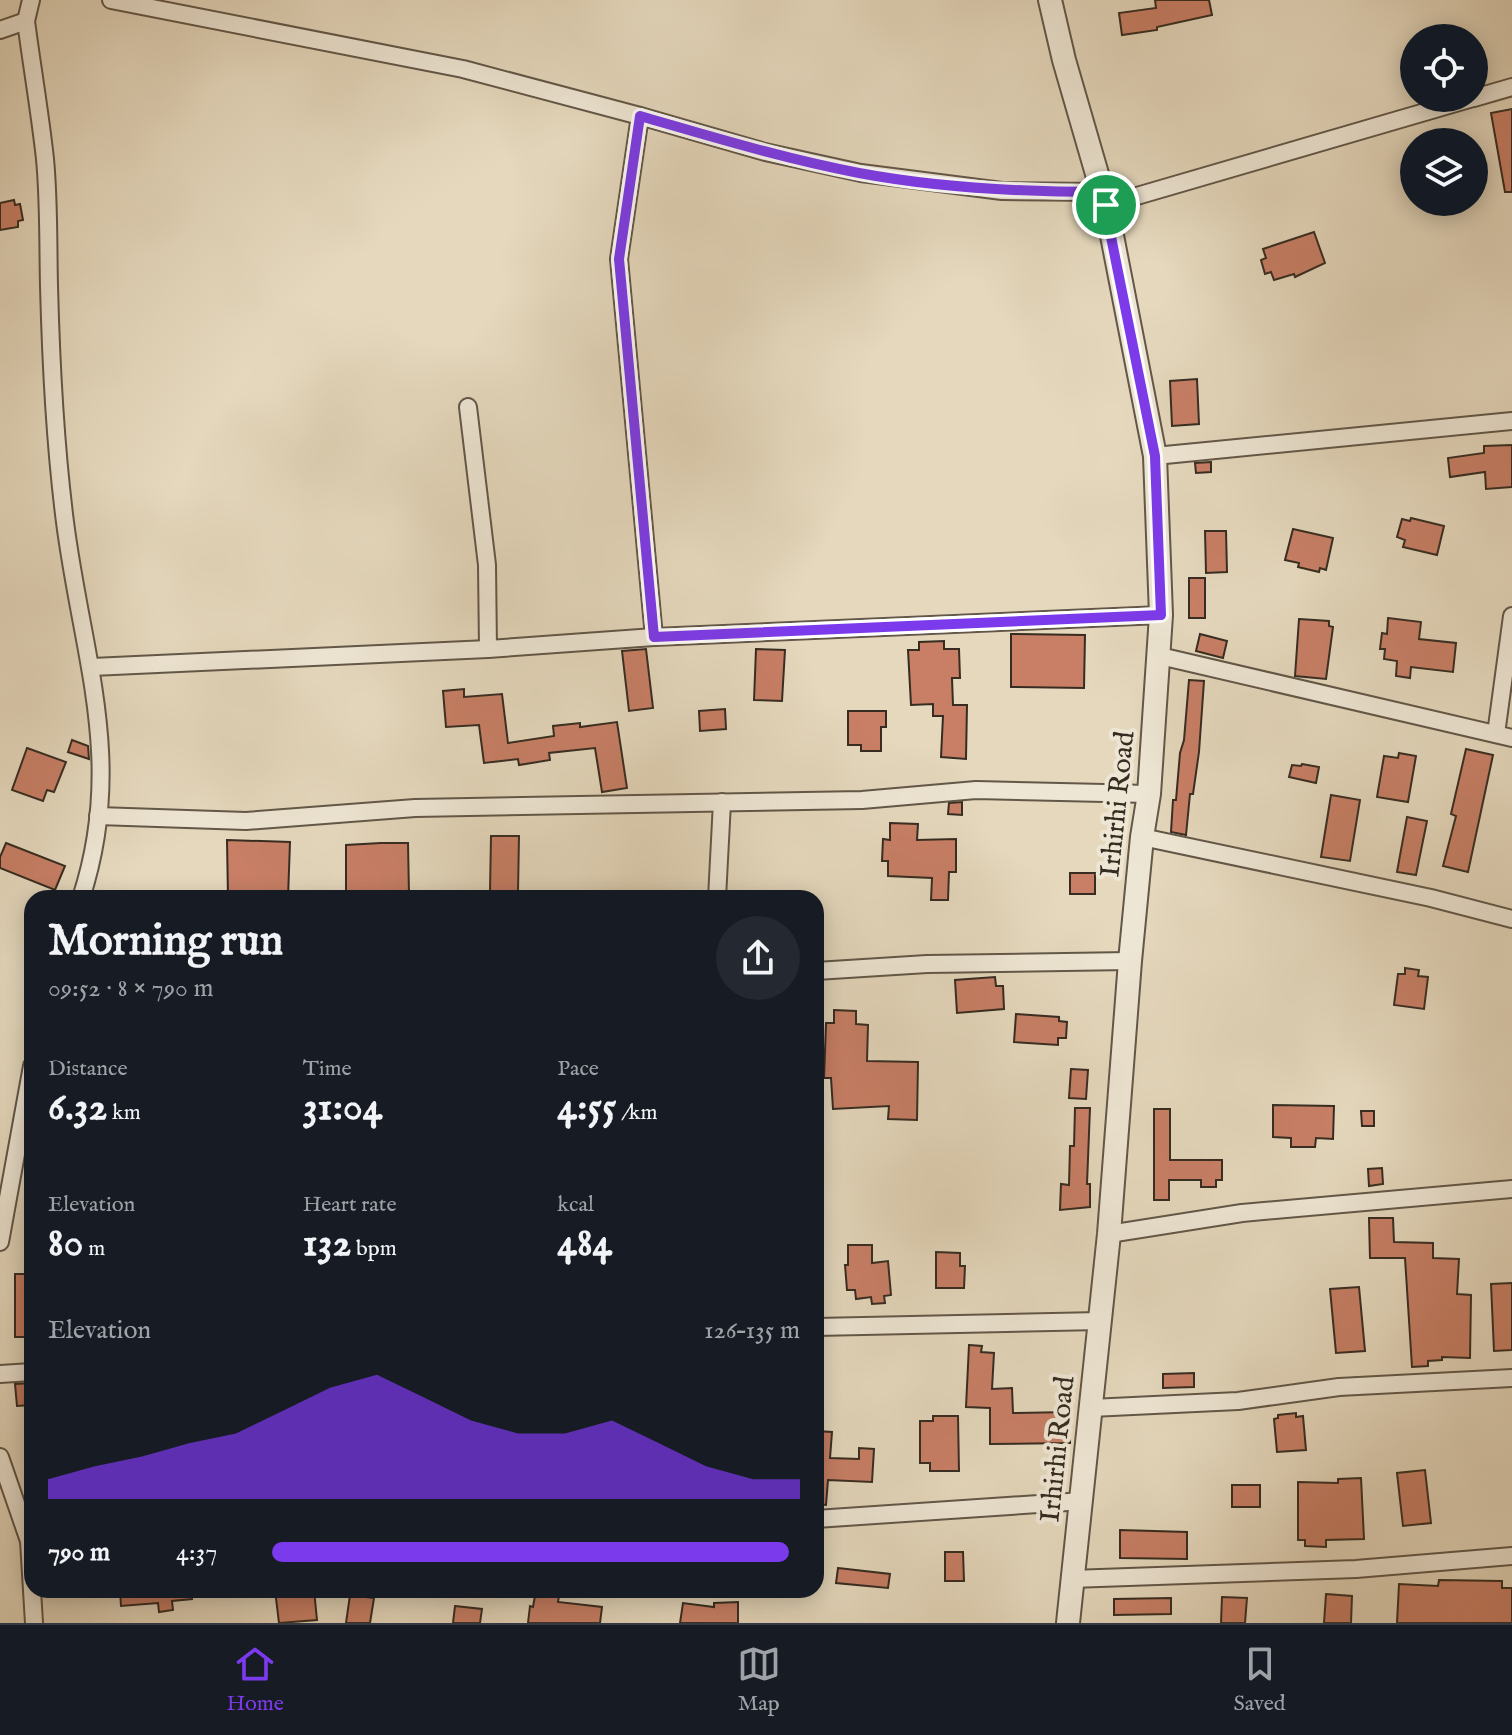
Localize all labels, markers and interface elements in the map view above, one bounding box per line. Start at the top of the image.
map controls [1400,24,1488,216]
button: locate [1400,24,1488,112]
button: layers [1400,128,1488,216]
pin [1072,171,1140,239]
icon: arrive [1084,183,1128,227]
street label: Irhirhi Road [1093,729,1144,879]
text: Morning run [48,914,283,970]
button: share [716,916,800,1000]
text: 09:52 · 8 × 790 m [48,972,214,1005]
text: Distance [48,1055,128,1083]
text: Time [303,1055,352,1083]
text: Pace [557,1055,599,1083]
text: 6.32 [48,1083,107,1134]
text: 31:04 [303,1083,382,1134]
text: 4:55 [557,1083,616,1134]
text: km [107,1099,141,1127]
text: /km [616,1099,658,1127]
text: Elevation [48,1191,135,1219]
text: Heart rate [303,1191,397,1219]
text: kcal [557,1191,594,1219]
text: 80 [48,1219,83,1270]
text: 132 [303,1219,351,1270]
text: 484 [557,1219,612,1270]
text: m [83,1235,105,1263]
text: bpm [351,1235,397,1263]
text: Elevation [48,1314,151,1347]
text: 126–135 m [704,1314,800,1347]
street label: Irhirhi Road [1033,1374,1084,1524]
text: 790 m [48,1536,110,1569]
text: 4:37 [176,1536,217,1569]
tab: Home [226,1642,284,1718]
tab: Map [737,1642,781,1718]
tab: Saved [1234,1642,1286,1718]

